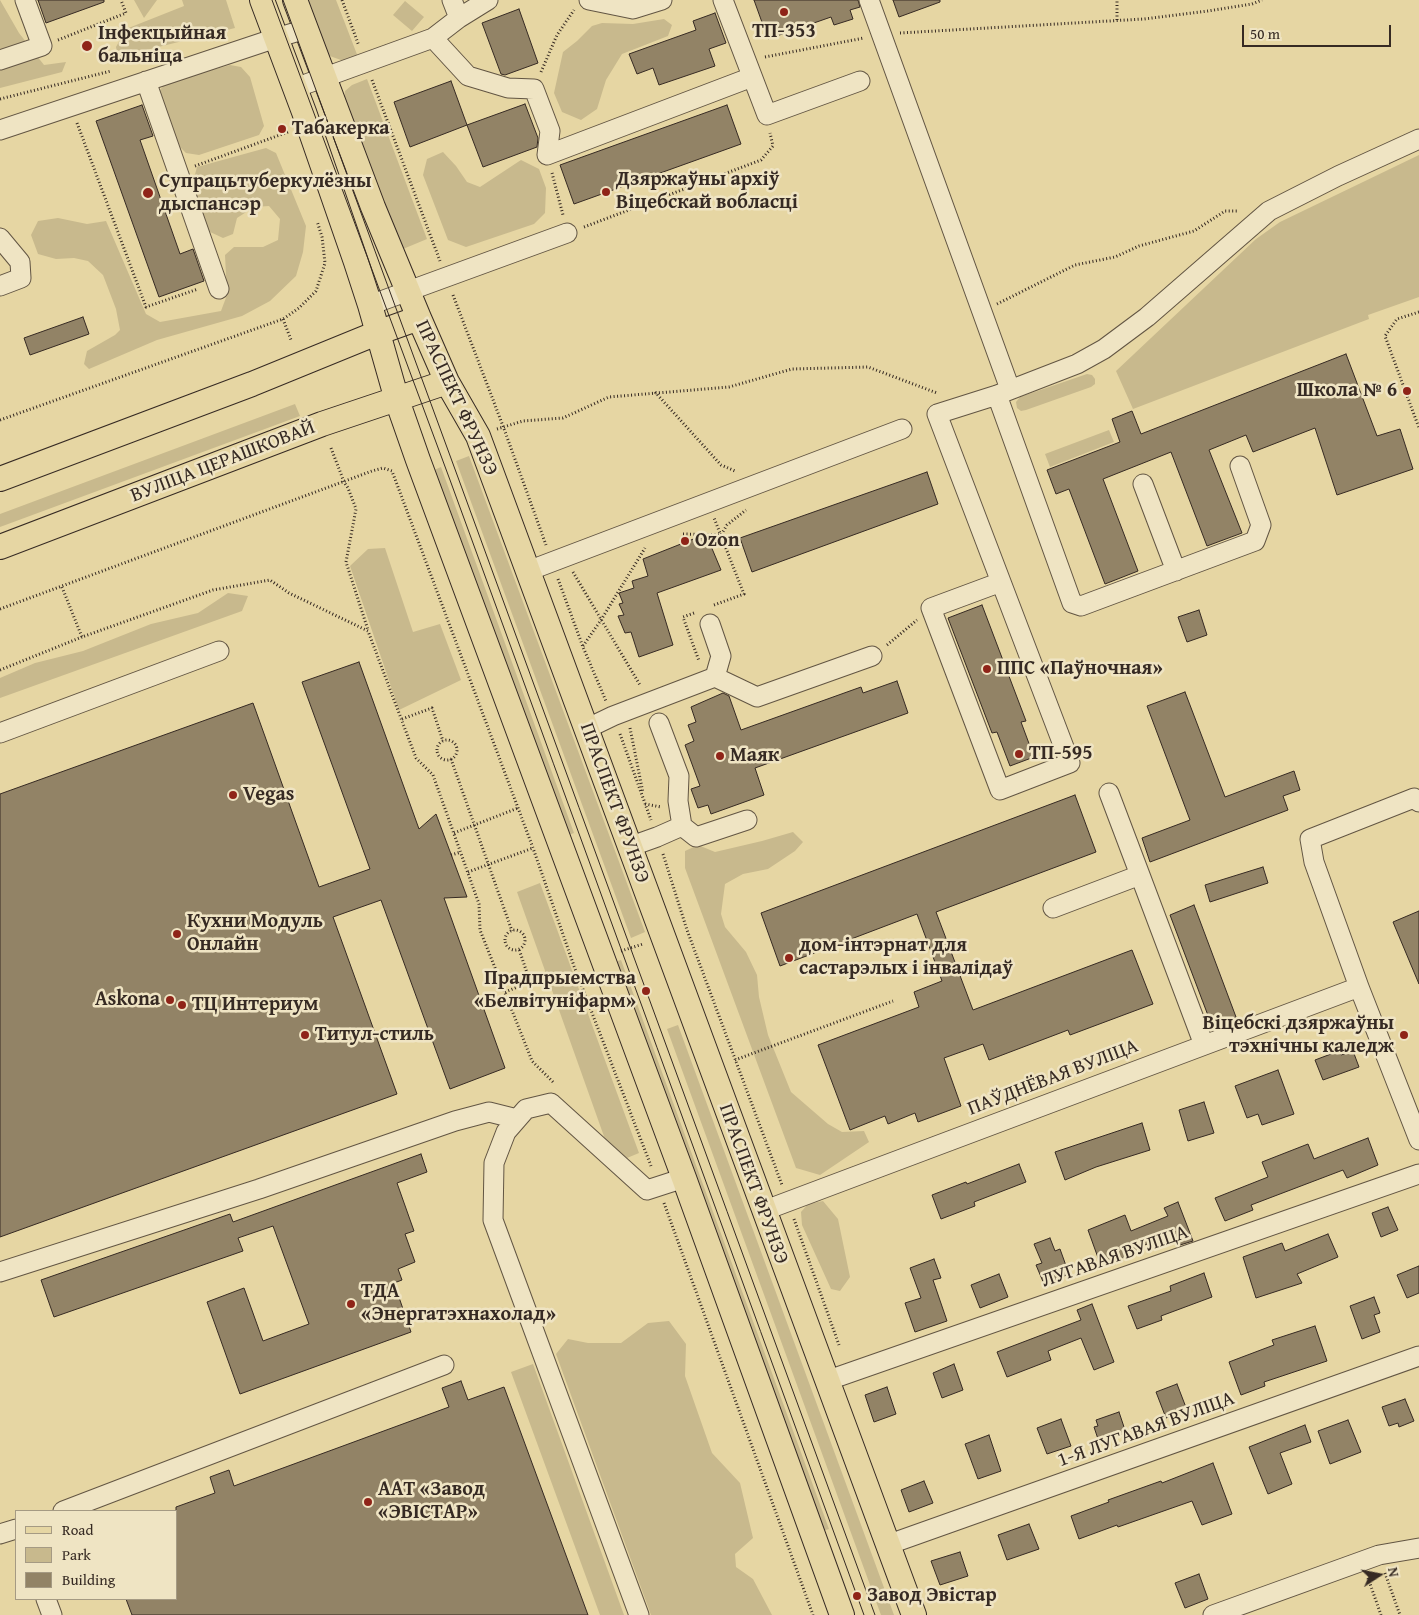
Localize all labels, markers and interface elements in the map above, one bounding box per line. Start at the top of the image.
marker: ТП-353 [778,6,790,18]
scale bar [1244,15,1393,47]
place label: ТП-353 [752,20,816,44]
place label: Інфекцыйная бальніца [98,22,226,69]
text: 50 m [1250,23,1280,44]
marker: Інфекцыйная бальніца [80,39,94,53]
place label: Табакерка [292,117,390,141]
marker: Табакерка [276,123,288,135]
place label: Дзяржаўны архіў Віцебскай вобласці [616,168,798,215]
place label: Супрацьтуберкулёзны дыспансэр [159,170,371,217]
marker: Супрацьтуберкулёзны дыспансэр [141,186,155,200]
marker: Дзяржаўны архіў Віцебскай вобласці [600,186,612,198]
street label: ПРАСПЕКТ ФРУНЗЭ [410,317,502,479]
place label: Школа № 6 [1297,379,1397,403]
marker: Школа № 6 [1401,385,1413,397]
street label: ВУЛІЦА ЦЕРАШКОВАЙ [127,416,319,508]
place label: Ozon [695,529,740,553]
marker: Ozon [679,535,691,547]
place label: ППС «Паўночная» [997,657,1163,681]
marker: ППС «Паўночная» [981,663,993,675]
street label: ПРАСПЕКТ ФРУНЗЭ [574,720,654,886]
place label: ТП-595 [1029,742,1093,766]
place label: Маяк [730,744,779,768]
marker: ТП-595 [1013,748,1025,760]
marker: Маяк [714,750,726,762]
place label: Vegas [243,783,294,807]
marker: Vegas [227,789,239,801]
place label: Кухни Модуль Онлайн [187,910,323,957]
marker: Кухни Модуль Онлайн [171,928,183,940]
place label: дом-інтэрнат для састарэлых і інвалідаў [799,934,1013,981]
marker: дом-інтэрнат для састарэлых і інвалідаў [783,952,795,964]
place label: Прадпрыемства «Белвітуніфарм» [474,967,636,1014]
marker: Прадпрыемства «Белвітуніфарм» [640,985,652,997]
place label: Askona [95,988,160,1012]
place label: ТЦ Интериум [192,993,318,1017]
marker: Askona [164,994,176,1006]
marker: ТЦ Интериум [176,999,188,1011]
place label: Віцебскі дзяржаўны тэхнічны каледж [1202,1012,1394,1059]
place label: Титул-cтиль [315,1023,434,1047]
marker: Титул-cтиль [299,1029,311,1041]
marker: Віцебскі дзяржаўны тэхнічны каледж [1398,1029,1410,1041]
street label: ПАЎДНЁВАЯ ВУЛІЦА [964,1034,1142,1122]
street label: ПРАСПЕКТ ФРУНЗЭ [713,1101,793,1267]
street label: ЛУГАВАЯ ВУЛІЦА [1038,1221,1192,1293]
place label: ТДА «Энергатэхнахолад» [361,1280,556,1327]
marker: ТДА «Энергатэхнахолад» [345,1298,357,1310]
street label: 1-Я ЛУГАВАЯ ВУЛІЦА [1054,1387,1238,1473]
place label: ААТ «Завод «ЭВІСТАР» [378,1478,485,1525]
marker: ААТ «Завод «ЭВІСТАР» [362,1496,374,1508]
legend [15,1510,178,1600]
text: Road [62,1519,93,1540]
text: Park [62,1544,91,1565]
north arrow [1354,1550,1404,1600]
text: N [1383,1566,1404,1579]
text: Building [62,1569,115,1590]
place label: Завод Эвістар [867,1584,997,1608]
marker: Завод Эвістар [851,1590,863,1602]

